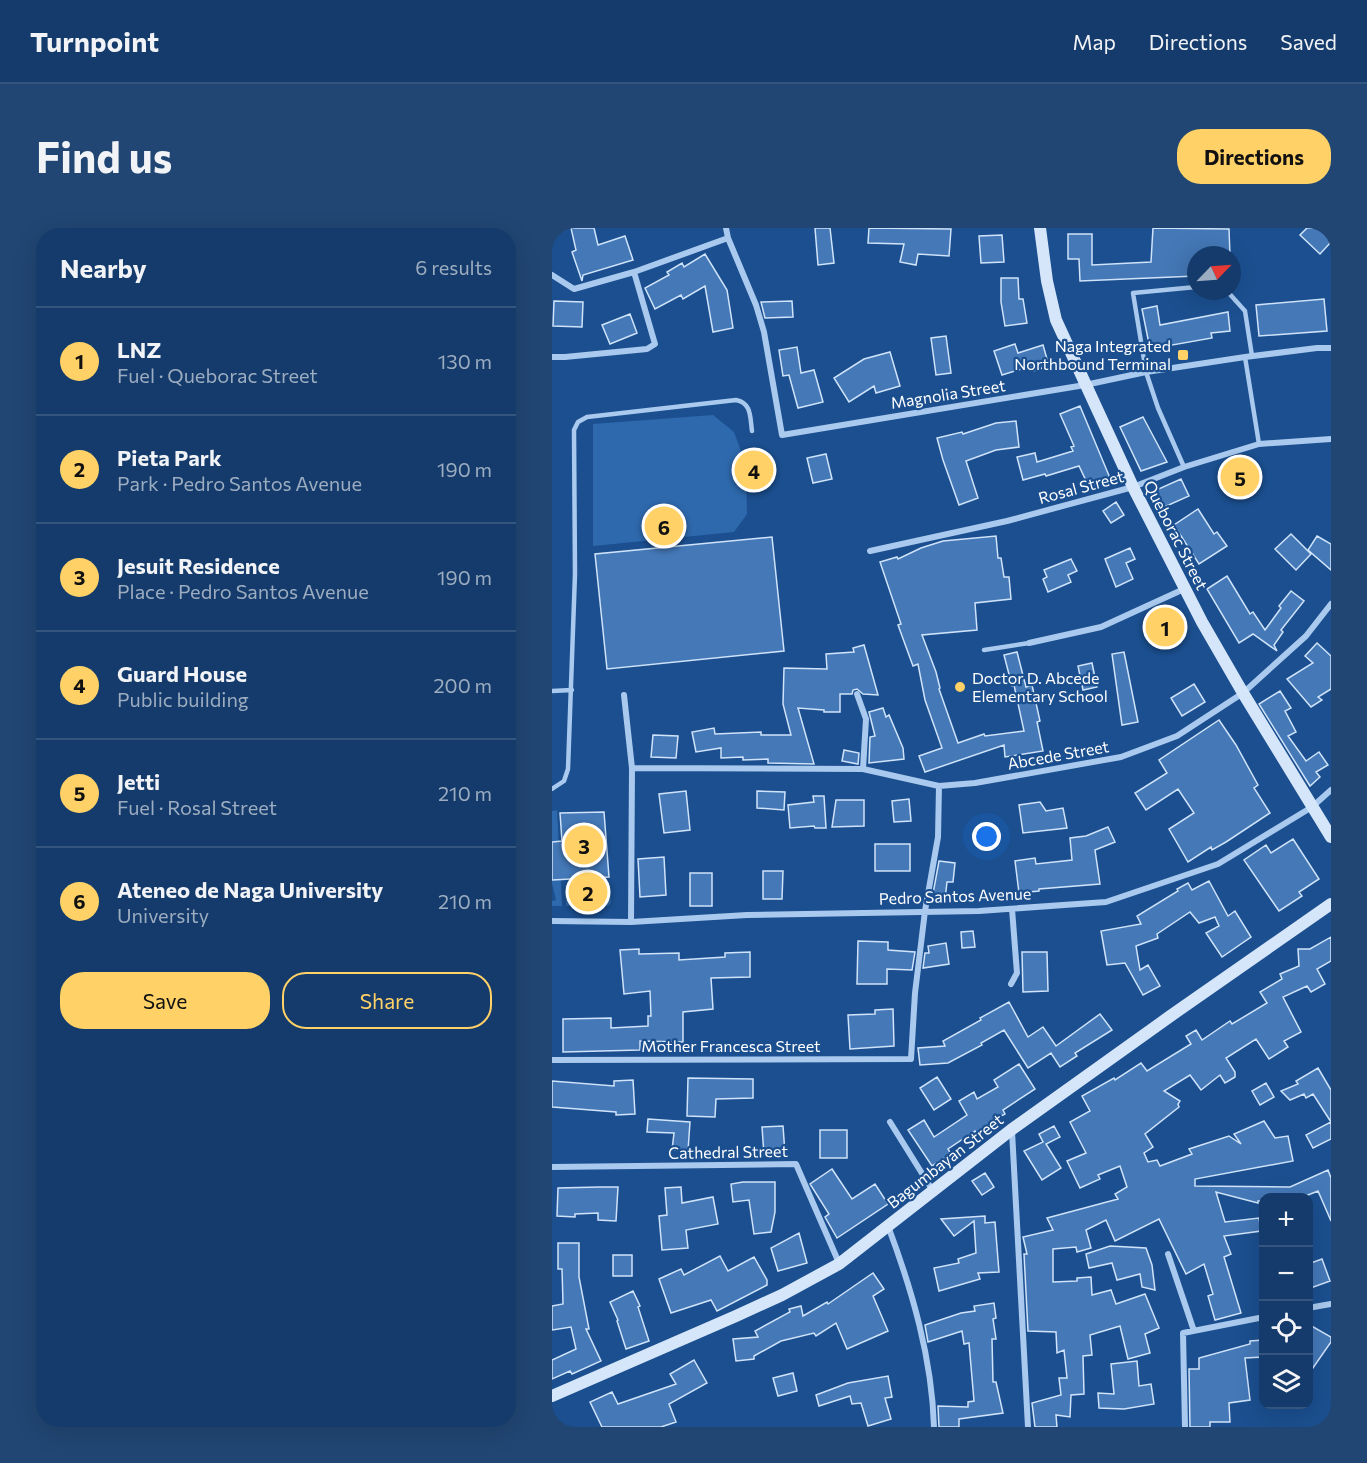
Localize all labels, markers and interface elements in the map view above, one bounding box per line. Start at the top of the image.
text: Turnpoint [30,24,159,58]
text: Map [1073,29,1116,54]
text: Directions [1149,29,1247,54]
text: Saved [1280,29,1337,54]
button: Directions [1177,129,1331,184]
text: Find us [36,130,172,182]
north arrow [1187,246,1241,300]
text: Nearby [60,252,147,283]
text: 6 results [415,255,492,279]
text: LNZ [117,336,161,363]
place label: Naga Integrated Northbound Terminal [1014,336,1171,373]
marker: Naga Integrated Northbound Terminal [1176,348,1190,362]
text: 1 [75,349,84,373]
text: 130 m [438,349,492,373]
text: Fuel · Queborac Street [117,363,318,387]
street label: Magnolia Street [889,375,1007,412]
text: Pieta Park [117,444,222,471]
pin: 4 [734,448,774,492]
pin: 5 [1220,454,1260,500]
text: 2 [74,457,85,481]
text: 190 m [437,457,492,481]
street label: Rosal Street [1036,466,1126,507]
text: Park · Pedro Santos Avenue [117,471,362,495]
street label: Queborac Street [1141,477,1212,593]
pin: 6 [644,504,684,548]
text: Jesuit Residence [117,552,280,579]
text: 3 [74,565,85,589]
text: 190 m [437,565,492,589]
text: Place · Pedro Santos Avenue [117,579,369,603]
pin: 1 [1146,604,1184,650]
text: Guard House [117,660,247,687]
place label: Doctor D. Abcede Elementary School [972,668,1108,705]
text: 4 [73,673,86,697]
text: 200 m [434,673,492,697]
marker: Doctor D. Abcede Elementary School [953,680,967,694]
text: Public building [117,687,249,711]
street label: Abcede Street [1006,736,1111,773]
text: Jetti [117,768,160,795]
text: 5 [74,781,85,805]
text: 210 m [438,781,492,805]
text: Fuel · Rosal Street [117,795,277,819]
pin: 3 [564,822,603,868]
your location [972,822,1001,851]
pin: 2 [568,870,608,914]
text: Ateneo de Naga University [117,876,383,903]
street label: Pedro Santos Avenue [878,883,1032,908]
text: 6 [73,889,86,913]
text: 210 m [438,889,492,913]
text: University [117,903,209,927]
button: Save [60,972,270,1029]
button: Share [282,972,492,1029]
street label: Mother Francesca Street [641,1036,821,1055]
street label: Bagumbayan Street [883,1109,1007,1212]
street label: Cathedral Street [668,1141,788,1162]
map controls [1259,1193,1313,1409]
button: + [1259,1193,1313,1247]
button: − [1259,1247,1313,1301]
button: locate [1259,1301,1313,1355]
button: layers [1259,1355,1313,1409]

